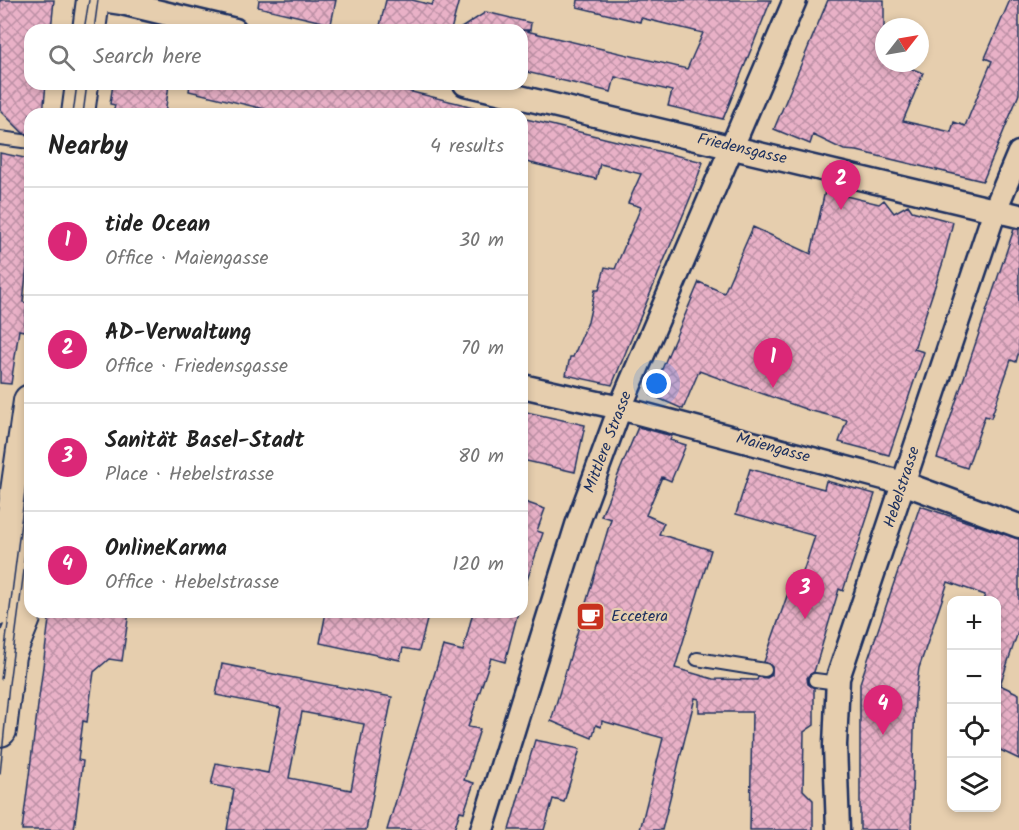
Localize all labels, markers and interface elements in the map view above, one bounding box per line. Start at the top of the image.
north arrow [875,18,929,72]
search box [24,24,528,90]
text: Search here [93,40,201,75]
icon: search [45,41,78,74]
text: Nearby [48,126,128,168]
street label: Friedensgasse [695,127,789,171]
text: 4 results [430,131,504,163]
pin: 2 [822,160,860,210]
text: tide Ocean [105,208,210,243]
text: 1 [64,225,71,257]
text: 30 m [459,225,504,257]
text: Office · Maiengasse [105,243,269,275]
text: AD-Verwaltung [105,316,252,351]
text: 2 [62,333,73,365]
text: 70 m [461,333,504,365]
pin: 1 [754,338,792,388]
text: Office · Friedensgasse [105,351,288,383]
your location [642,369,671,398]
street label: Mittlere Strasse [577,387,639,497]
text: Sanität Basel-Stadt [105,424,305,459]
street label: Maiengasse [733,426,813,470]
text: 3 [62,441,73,473]
text: 80 m [458,441,504,473]
street label: Hebelstrasse [877,443,927,531]
text: Place · Hebelstrasse [105,459,274,491]
text: OnlineKarma [105,532,227,567]
text: 4 [62,549,73,581]
text: 120 m [452,549,504,581]
text: Office · Hebelstrasse [105,567,279,599]
pin: 3 [786,570,824,619]
map controls [947,596,1001,812]
button: + [947,596,1001,650]
cafe icon: Eccetera [574,600,606,632]
place label: Eccetera [611,604,668,629]
button: − [947,650,1001,704]
pin: 4 [864,686,902,735]
button: locate [947,704,1001,758]
button: layers [947,758,1001,812]

